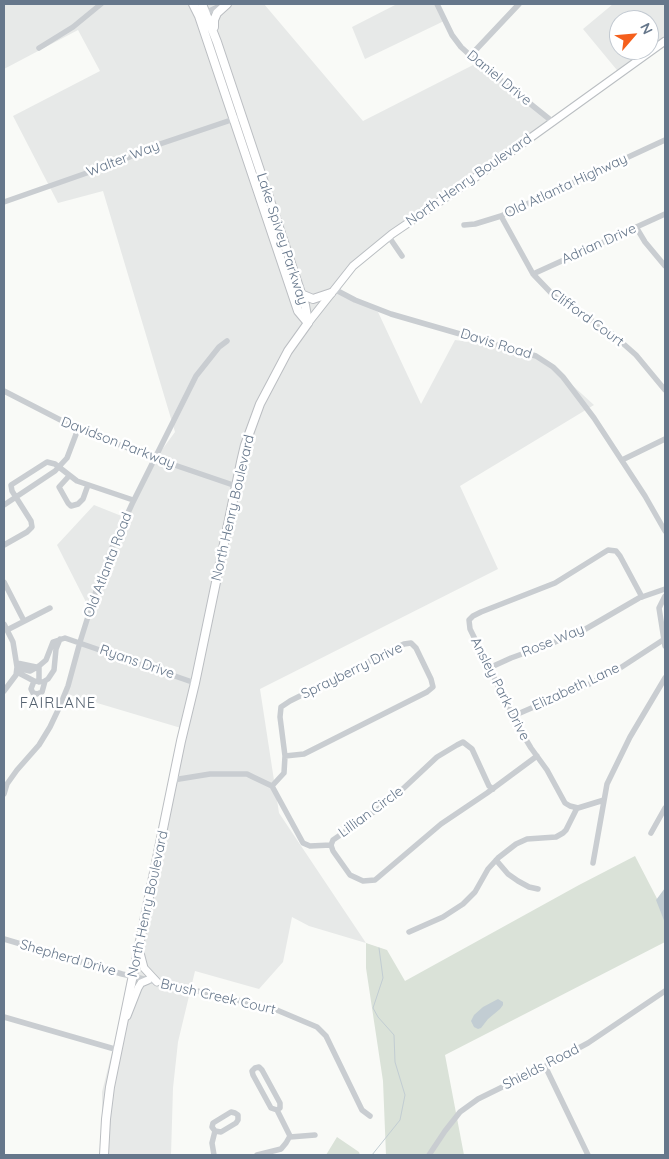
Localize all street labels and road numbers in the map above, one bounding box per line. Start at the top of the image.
street label: Daniel Drive [463,47,535,109]
street label: North Henry Boulevard [403,130,535,230]
street label: Walter Way [84,137,162,181]
street label: Old Atlanta Highway [502,150,630,222]
street label: Lake Spivey Parkway [253,171,311,307]
street label: Adrian Drive [559,220,639,268]
street label: Clifford Court [547,286,627,350]
street label: Davis Road [458,325,534,363]
street label: Davidson Parkway [59,414,177,472]
street label: North Henry Boulevard [208,433,258,583]
street label: Old Atlanta Road [80,510,136,620]
street label: Rose Way [519,621,587,661]
street label: Ansley Park Drive [467,635,533,743]
street label: Sprayberry Drive [299,639,405,703]
street label: Ryans Drive [97,641,177,683]
street label: Elizabeth Lane [530,659,622,715]
street label: Lillian Circle [335,783,407,841]
street label: North Henry Boulevard [124,829,172,979]
street label: Shepherd Drive [18,936,118,980]
street label: Brush Creek Court [159,976,277,1018]
street label: Shields Road [500,1041,582,1093]

